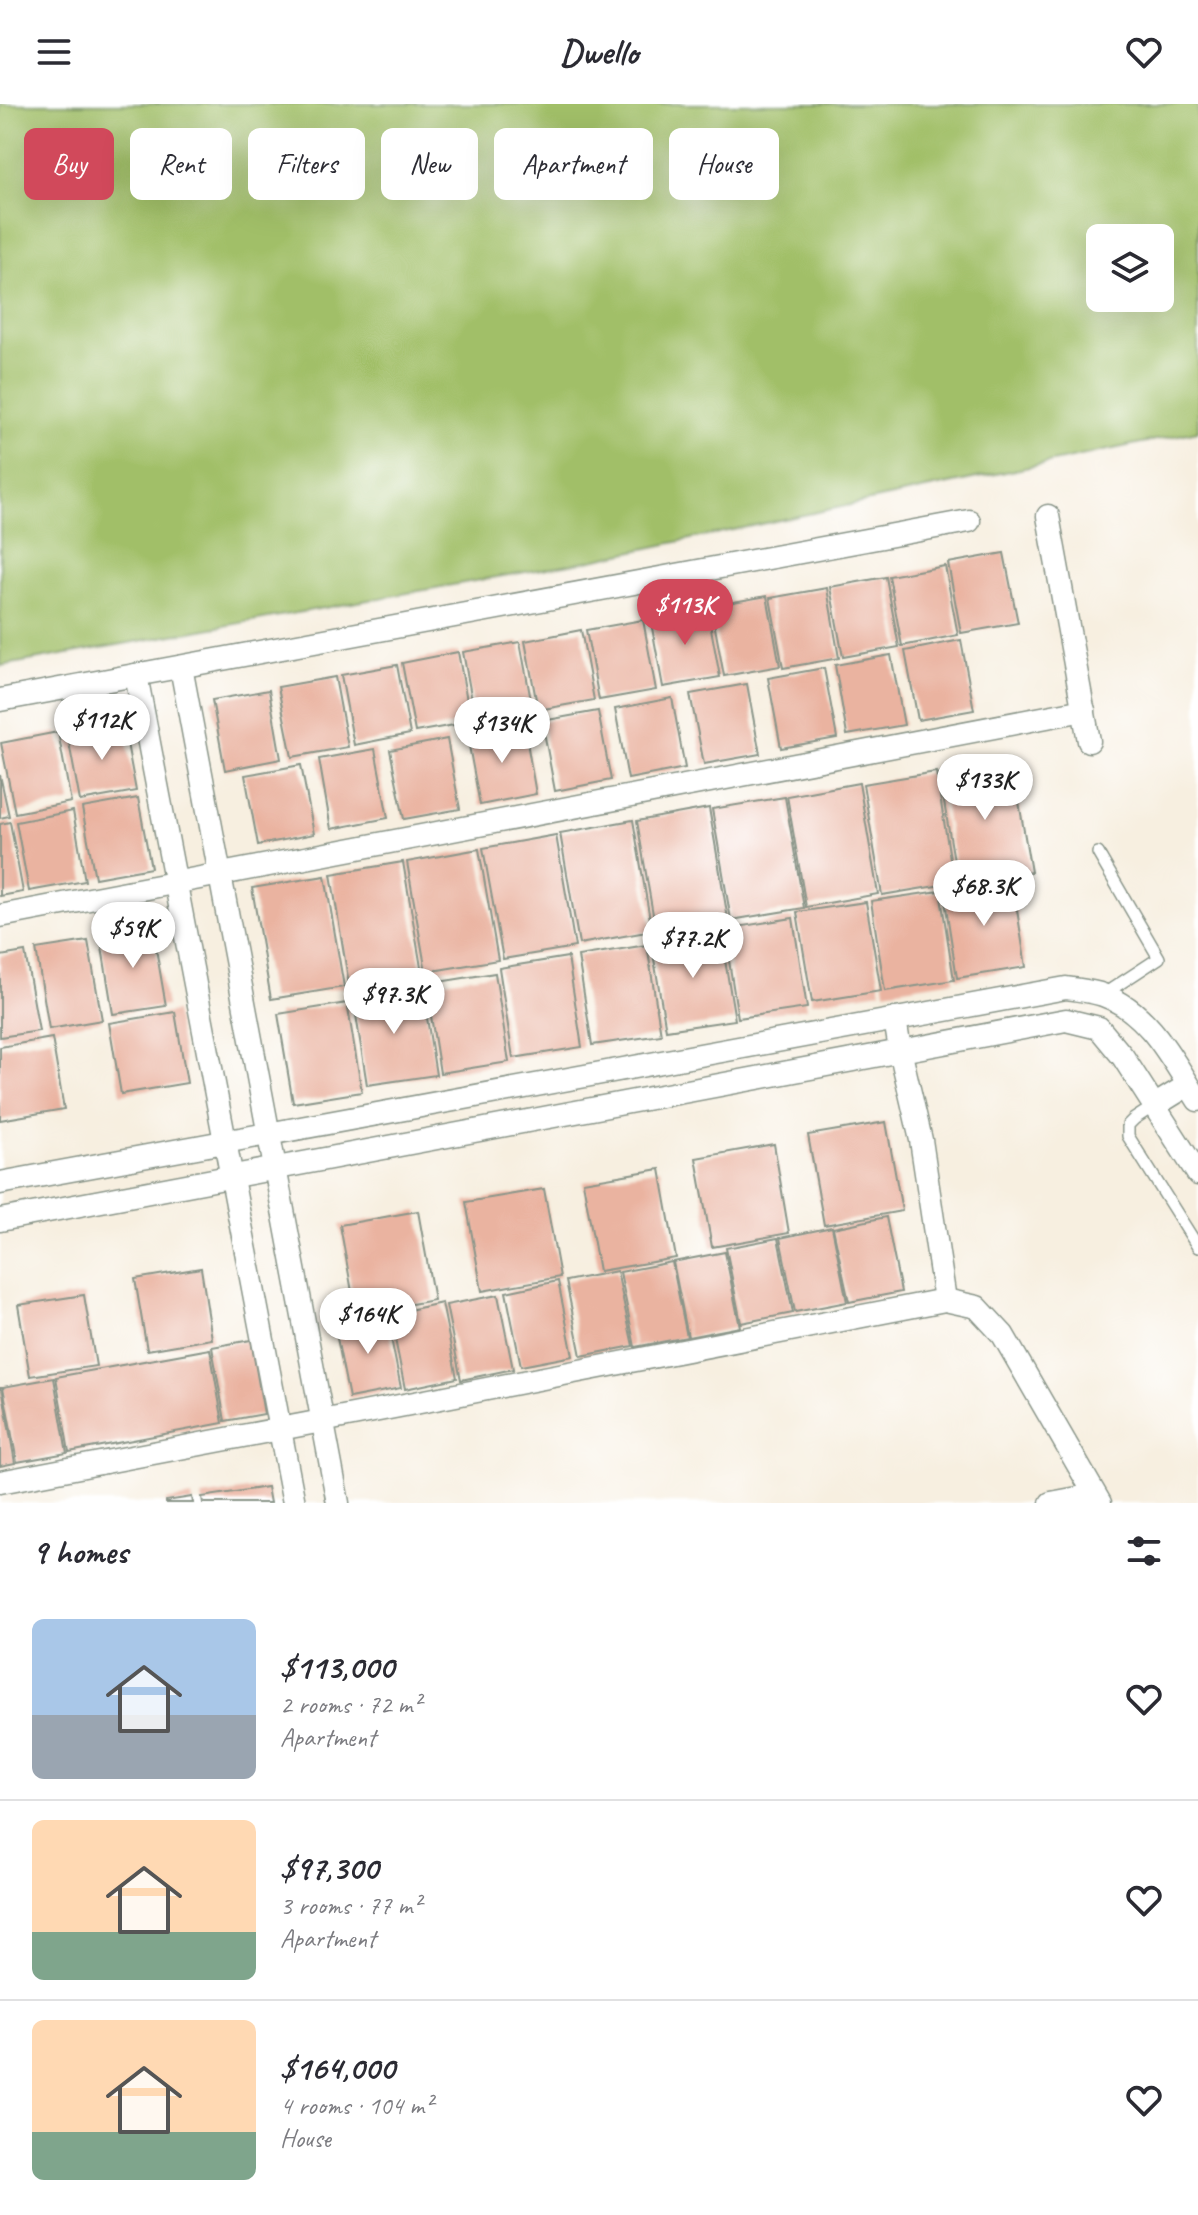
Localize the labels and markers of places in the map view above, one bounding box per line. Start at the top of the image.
pin: $113K [629,579,741,647]
pin: $112K [46,694,158,762]
pin: $134K [446,697,558,765]
pin: $133K [929,754,1041,822]
pin: $68.3K [919,860,1049,928]
pin: $59K [86,902,180,970]
pin: $77.2K [628,912,758,980]
pin: $97.3K [329,968,459,1036]
pin: $164K [312,1288,424,1356]

